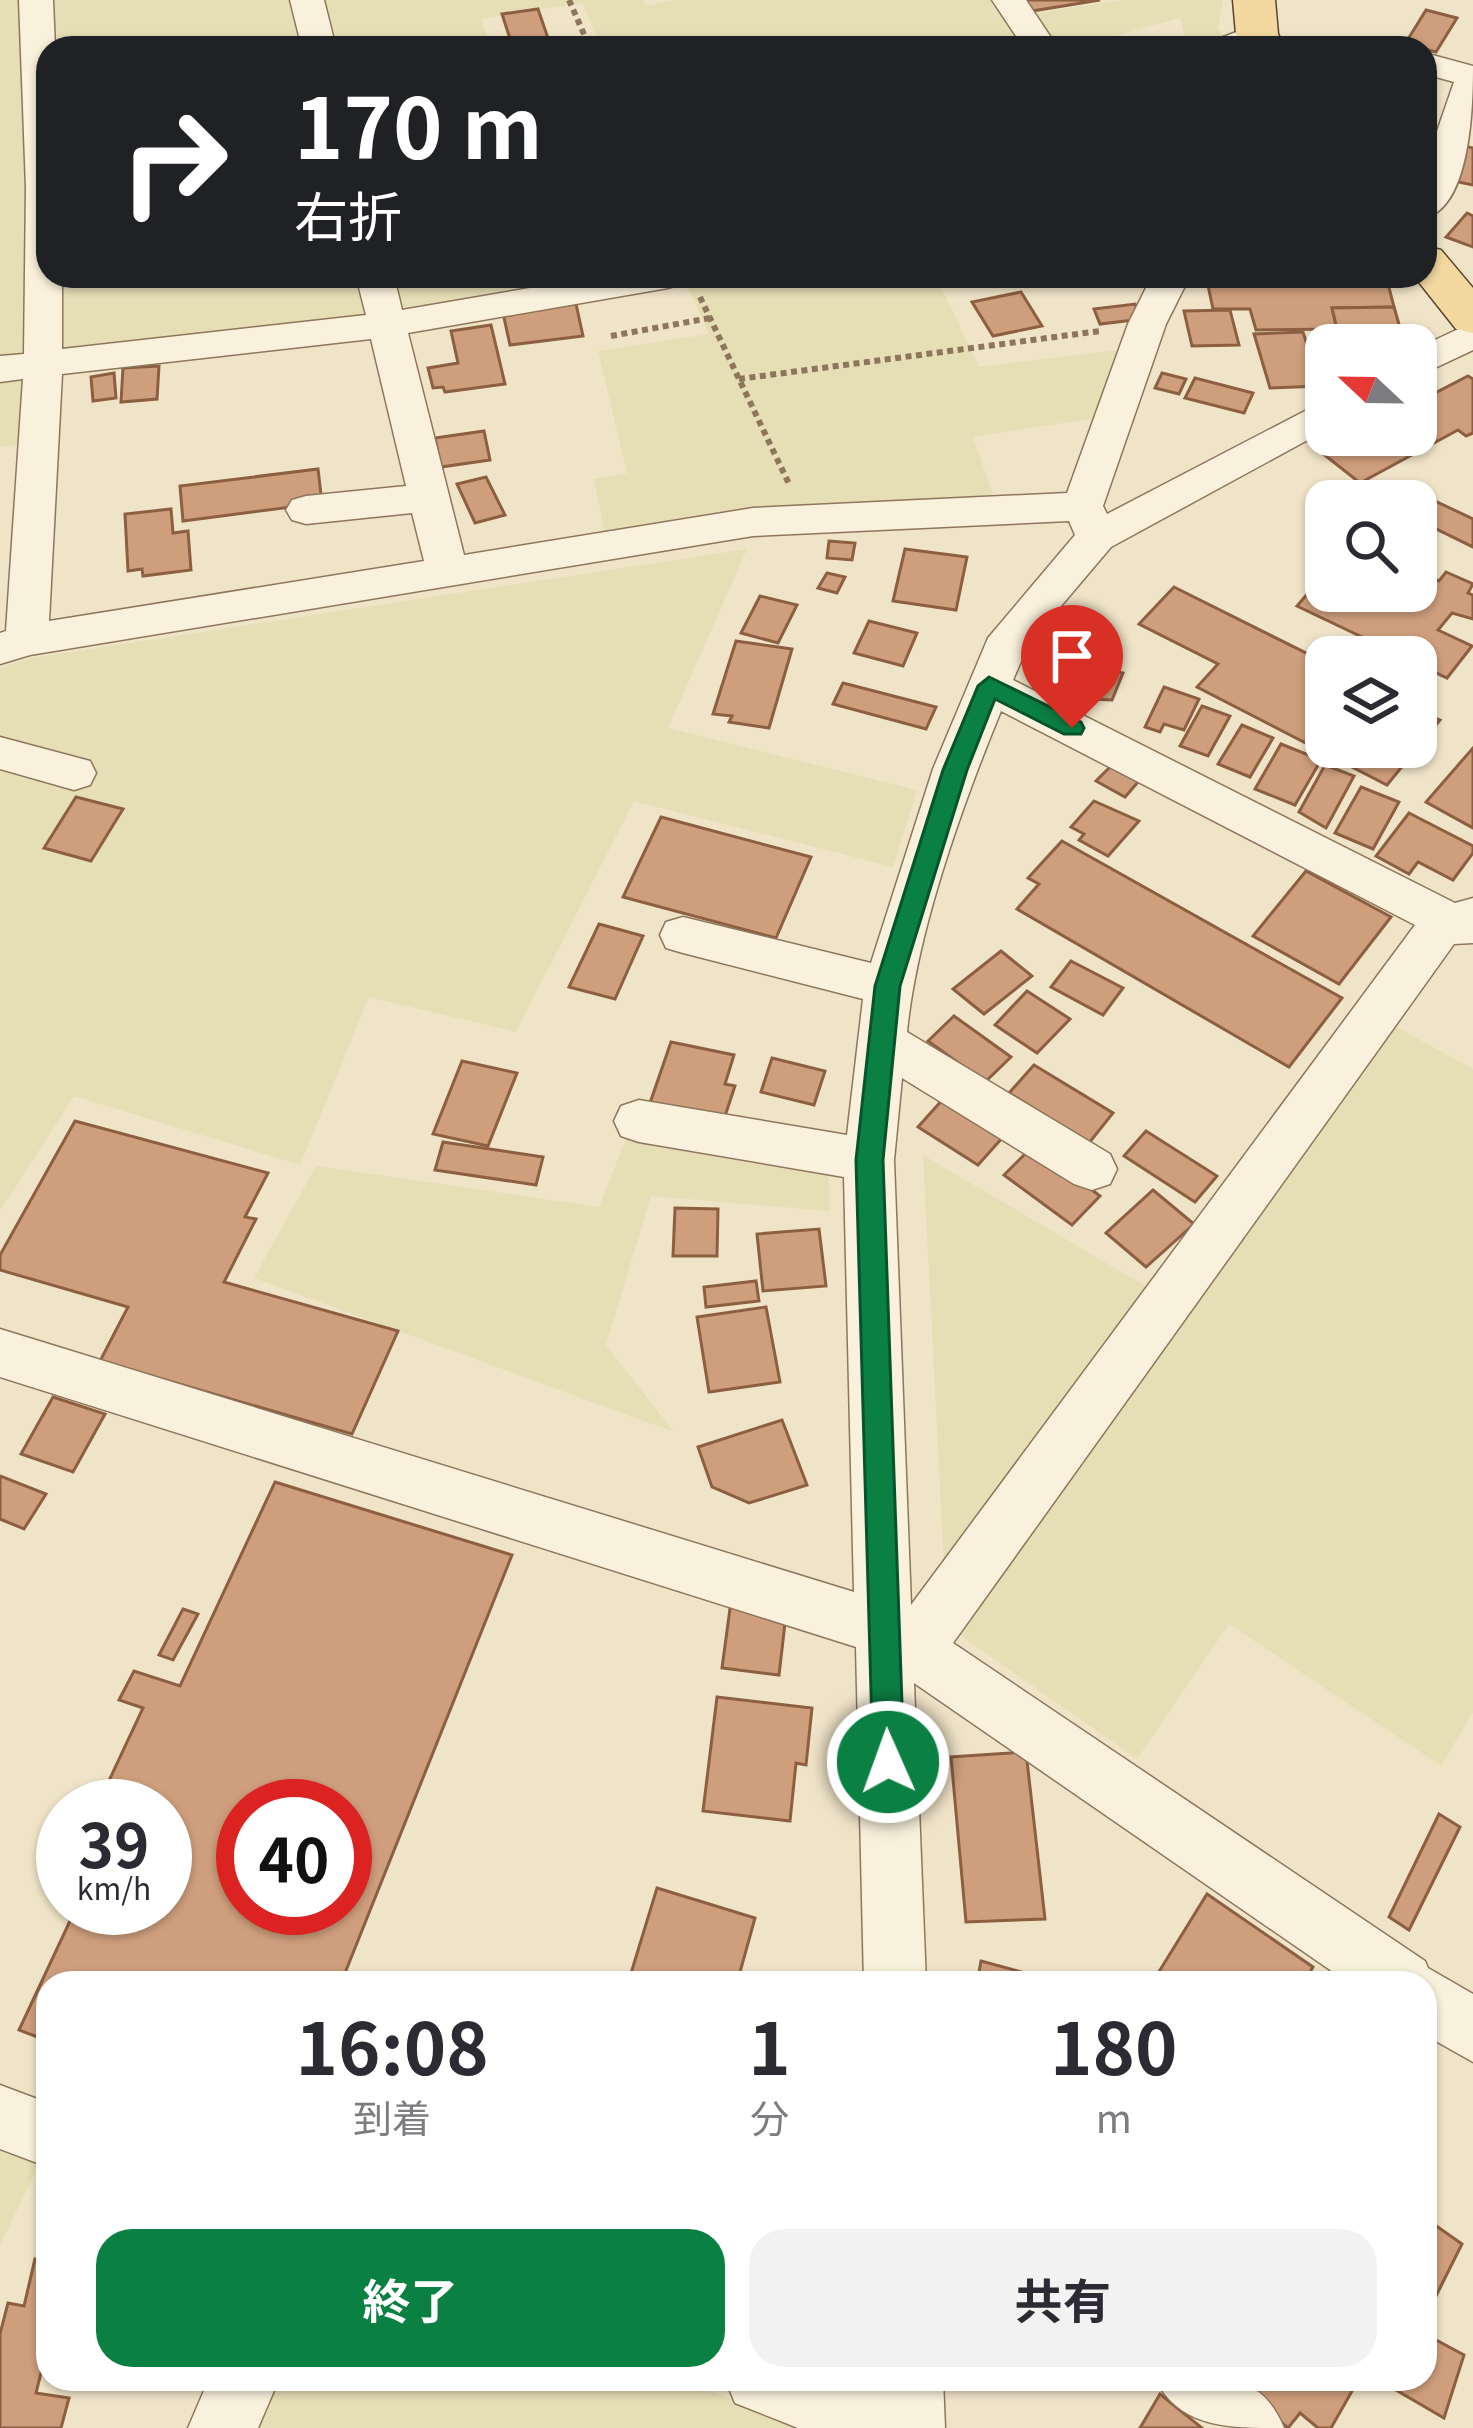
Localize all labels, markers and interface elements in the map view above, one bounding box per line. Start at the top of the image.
text: 170 m [294,62,543,183]
icon: right [96,84,252,240]
text: 右折 [294,174,402,253]
north arrow [1305,324,1437,456]
map controls [1305,324,1437,768]
button: search [1305,480,1437,612]
pin [1021,605,1123,728]
icon: arrive [1039,623,1105,689]
button: layers [1305,636,1437,768]
position arrow [825,1699,951,1825]
speed limit sign: 40 [216,1779,372,1935]
text: 39 [79,1798,149,1885]
text: km/h [77,1865,151,1909]
text: 16:08 [295,1991,489,2096]
text: 1 [748,1991,791,2096]
text: 180 [1050,1991,1178,2096]
text: 到着 [353,2088,431,2144]
text: 分 [750,2088,789,2144]
text: m [1096,2088,1132,2144]
button: 終了 [96,2229,725,2367]
button: 共有 [749,2229,1377,2367]

